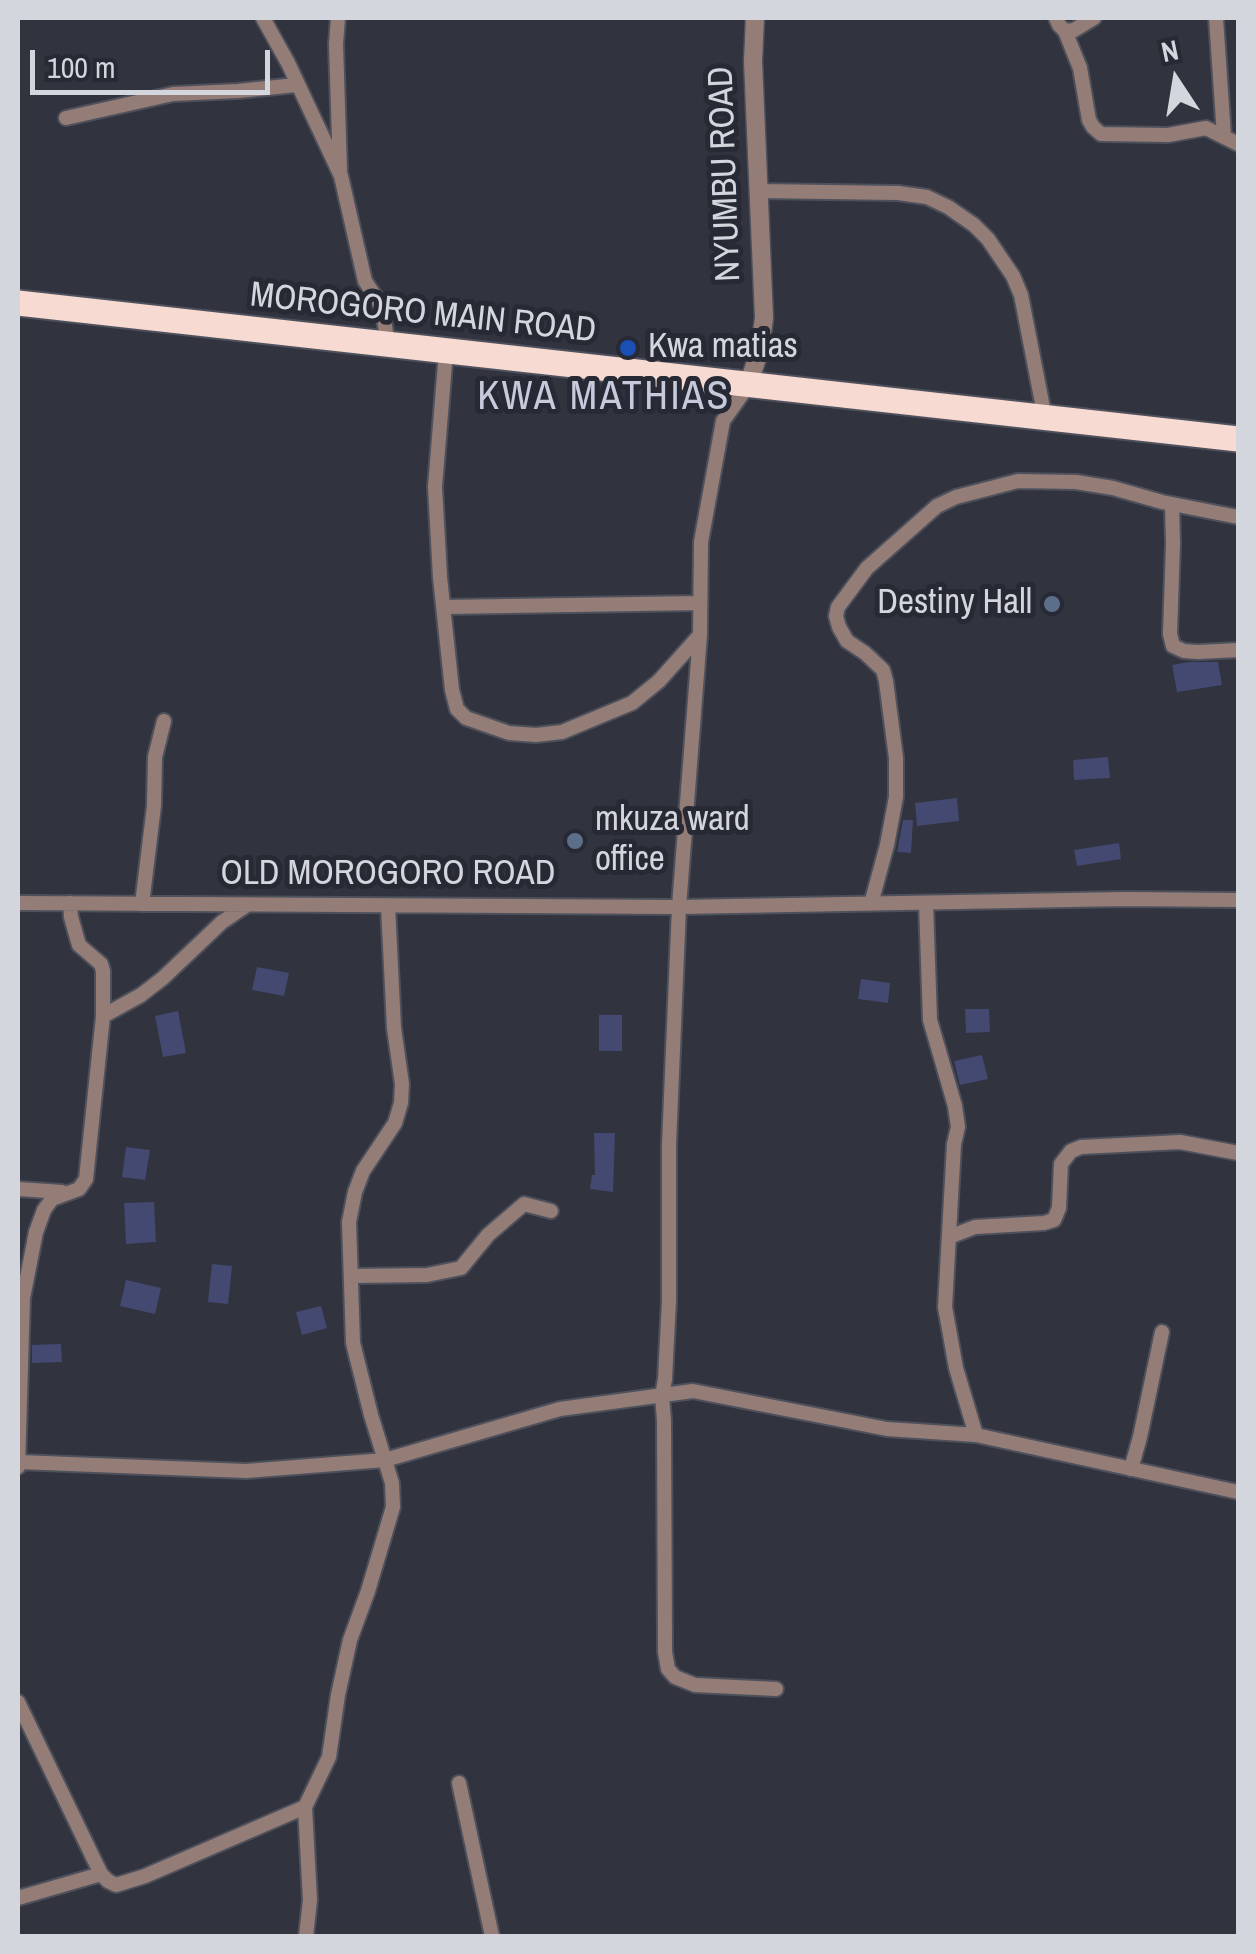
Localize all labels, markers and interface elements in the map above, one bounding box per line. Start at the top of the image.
scale bar [35,30,275,92]
north arrow [1126,30,1226,130]
text: N [1158,30,1182,71]
text: 100 m [47,47,115,87]
street label: NYUMBU ROAD [701,66,751,282]
street label: MOROGORO MAIN ROAD [248,275,598,353]
place label: Kwa matias [648,327,798,369]
marker: Kwa matias [617,337,639,359]
district label: KWA MATHIAS [477,374,731,422]
place label: Destiny Hall [877,583,1032,625]
marker: Destiny Hall [1041,593,1063,615]
place label: mkuza ward office [595,800,750,882]
marker: mkuza ward office [564,830,586,852]
street label: OLD MOROGORO ROAD [221,854,555,896]

